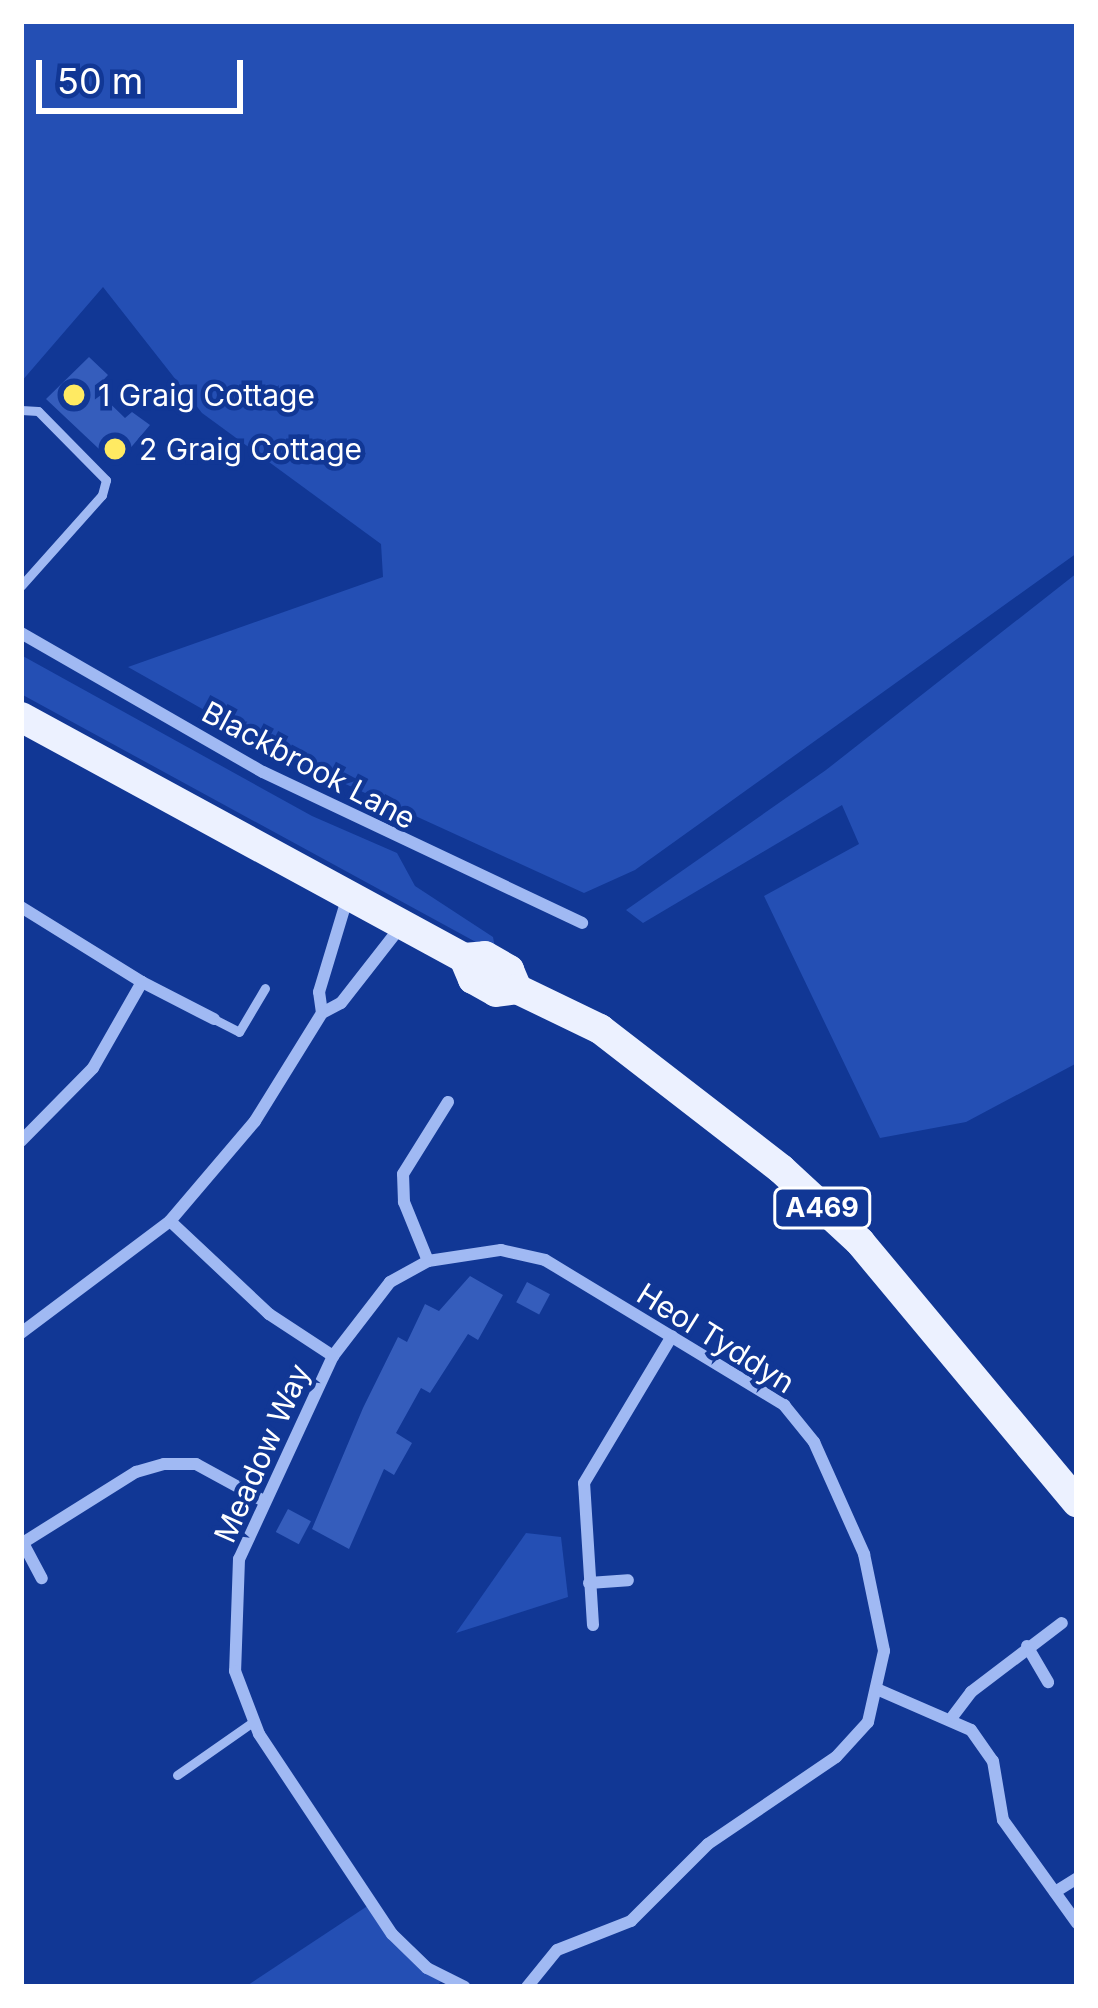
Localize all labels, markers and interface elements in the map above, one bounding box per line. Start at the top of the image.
scale bar [42,36,249,110]
text: 50 m [57,59,143,103]
place label: 1 Graig Cottage [98,377,315,413]
marker: 1 Graig Cottage [61,382,87,408]
place label: 2 Graig Cottage [139,431,362,467]
marker: 2 Graig Cottage [102,436,128,462]
street label: Blackbrook Lane [196,694,422,836]
road number: A469 [771,1187,873,1229]
street label: Heol Tyddyn [631,1275,801,1401]
street label: Meadow Way [207,1358,317,1548]

